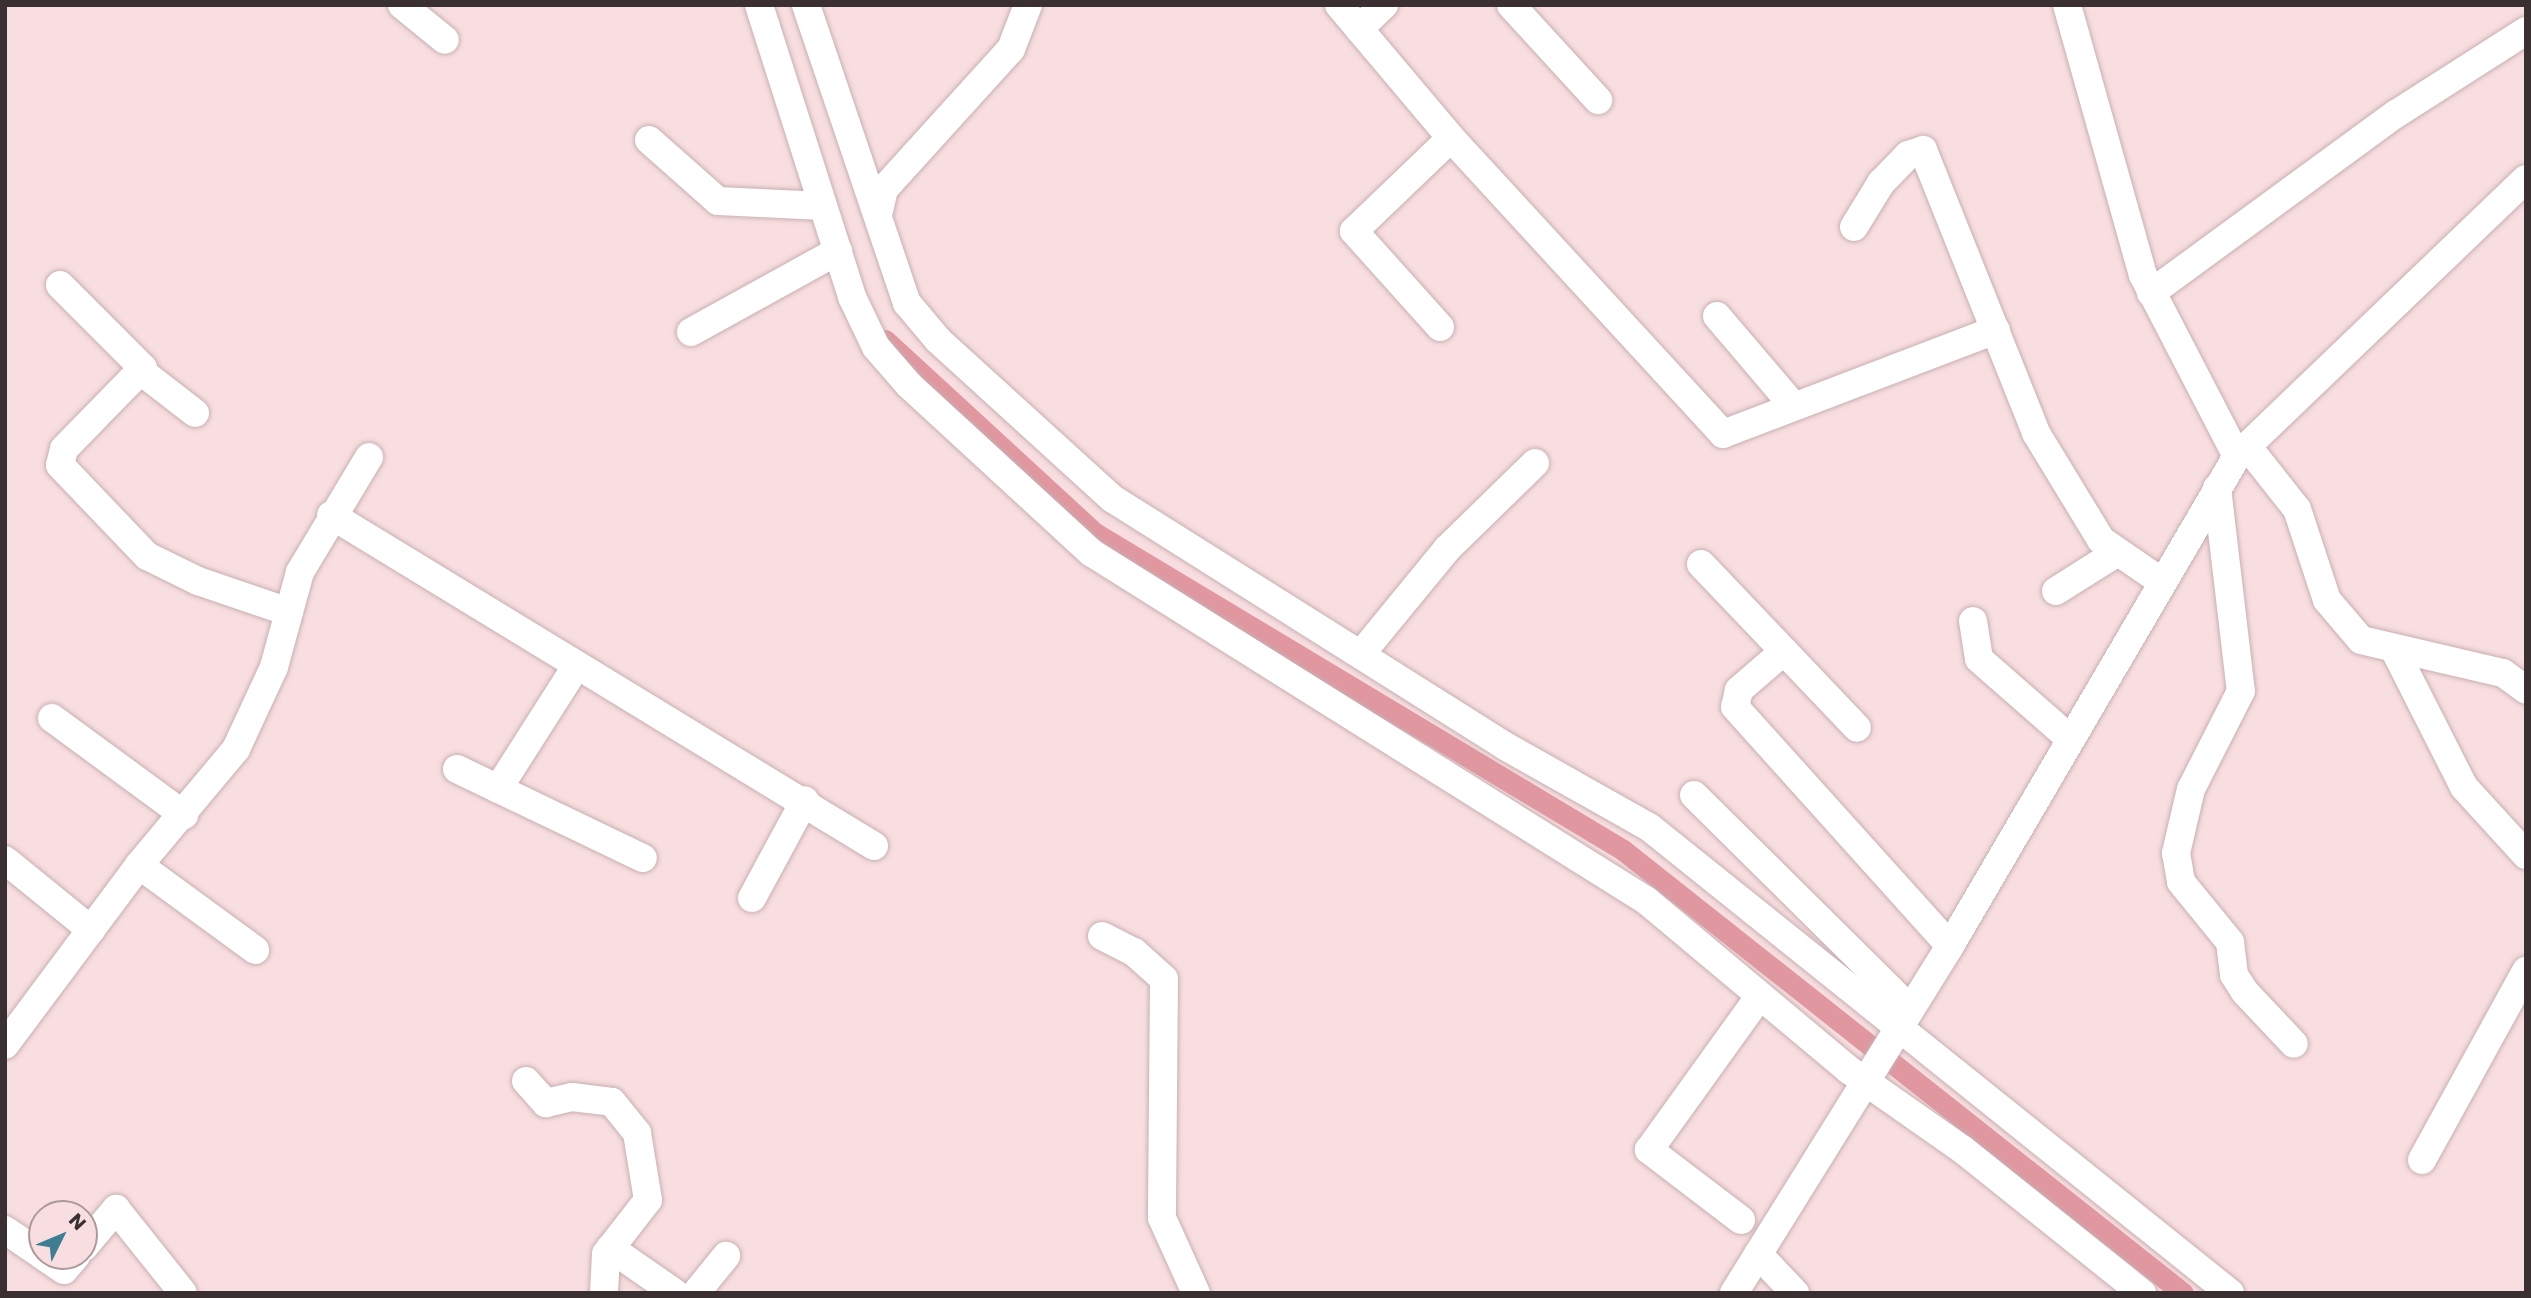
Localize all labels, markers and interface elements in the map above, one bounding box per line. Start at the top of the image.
north arrow [28,1200,98,1270]
text: N [63,1207,92,1236]

